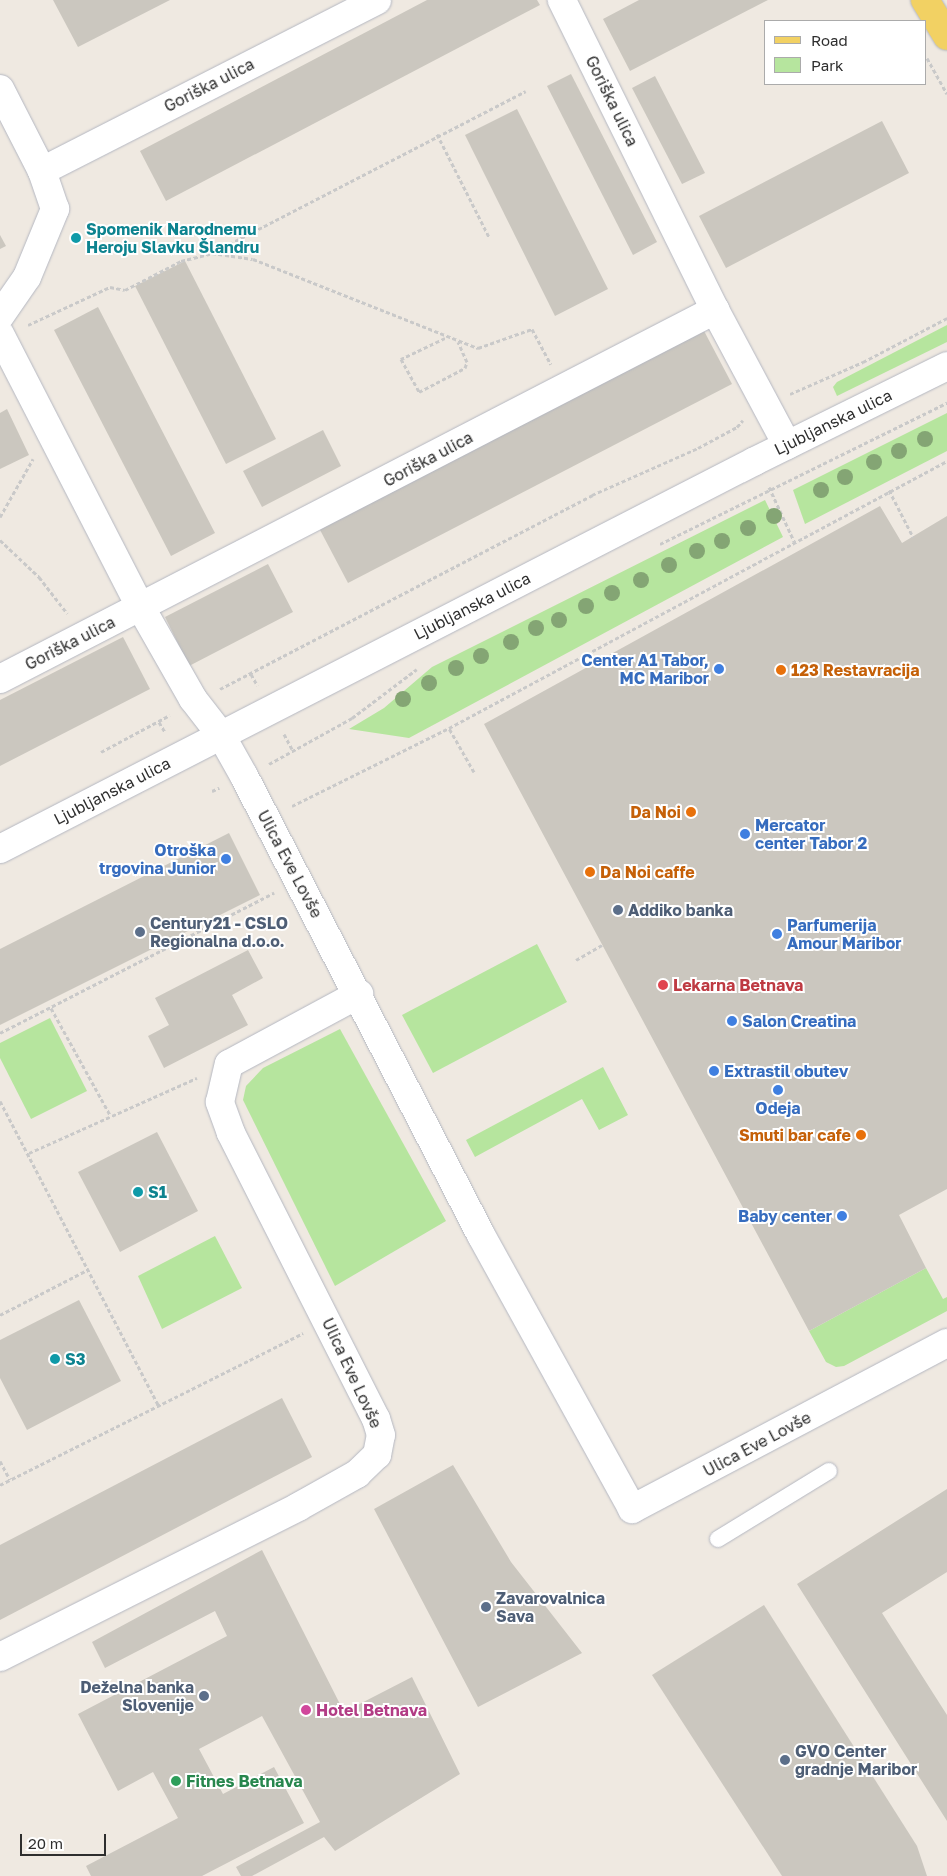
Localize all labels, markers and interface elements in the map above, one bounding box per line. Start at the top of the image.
legend [764,20,927,85]
text: Road [811,31,848,49]
street label: Goriška ulica [582,52,642,150]
street label: Goriška ulica [161,54,257,116]
text: Park [811,56,843,74]
place label: Spomenik Narodnemu Heroju Slavku Šlandru [86,219,259,257]
marker: Spomenik Narodnemu Heroju Slavku Šlandru [70,232,82,244]
street label: Ljubljanska ulica [771,385,895,459]
street label: Goriška ulica [380,427,476,491]
street label: Ljubljanska ulica [410,568,534,644]
street label: Goriška ulica [22,612,118,674]
place label: Center A1 Tabor, MC Maribor [581,650,709,688]
place label: 123 Restavracija [791,660,920,680]
marker: Center A1 Tabor, MC Maribor [713,663,725,675]
marker: 123 Restavracija [775,664,787,676]
street label: Ljubljanska ulica [50,753,174,829]
place label: Da Noi [630,802,681,822]
marker: Da Noi [685,806,697,818]
street label: Ulica Eve Lovše [254,807,326,921]
place label: Mercator center Tabor 2 [755,815,867,853]
marker: Mercator center Tabor 2 [739,828,751,840]
place label: Otroška trgovina Junior [99,840,216,878]
marker: Otroška trgovina Junior [220,853,232,865]
place label: Da Noi caffe [600,862,695,882]
marker: Da Noi caffe [584,866,596,878]
place label: Addiko banka [628,900,733,920]
marker: Addiko banka [612,904,624,916]
place label: Century21 - CSLO Regionalna d.o.o. [150,913,288,951]
place label: Parfumerija Amour Maribor [787,915,902,953]
marker: Century21 - CSLO Regionalna d.o.o. [134,926,146,938]
marker: Parfumerija Amour Maribor [771,928,783,940]
place label: Lekarna Betnava [673,975,803,995]
marker: Lekarna Betnava [657,979,669,991]
place label: Salon Creatina [742,1011,856,1031]
marker: Salon Creatina [726,1015,738,1027]
place label: Extrastil obutev [724,1061,848,1081]
marker: Extrastil obutev [708,1065,720,1077]
marker: Odeja [772,1084,784,1096]
place label: Odeja [755,1098,801,1118]
place label: Smuti bar cafe [739,1125,851,1145]
marker: Smuti bar cafe [855,1129,867,1141]
place label: S1 [148,1182,167,1202]
marker: S1 [132,1186,144,1198]
place label: Baby center [738,1206,832,1226]
marker: Baby center [836,1210,848,1222]
street label: Ulica Eve Lovše [318,1315,386,1431]
place label: S3 [65,1349,85,1369]
marker: S3 [49,1353,61,1365]
street label: Ulica Eve Lovše [700,1408,814,1480]
place label: Zavarovalnica Sava [496,1588,605,1626]
marker: Zavarovalnica Sava [480,1601,492,1613]
place label: Deželna banka Slovenije [80,1677,194,1715]
marker: Deželna banka Slovenije [198,1690,210,1702]
place label: Hotel Betnava [316,1700,427,1720]
marker: Hotel Betnava [300,1704,312,1716]
place label: GVO Center gradnje Maribor [795,1741,917,1779]
marker: GVO Center gradnje Maribor [779,1754,791,1766]
place label: Fitnes Betnava [186,1771,302,1791]
marker: Fitnes Betnava [170,1775,182,1787]
scale bar [22,1824,109,1856]
text: 20 m [28,1834,63,1852]

